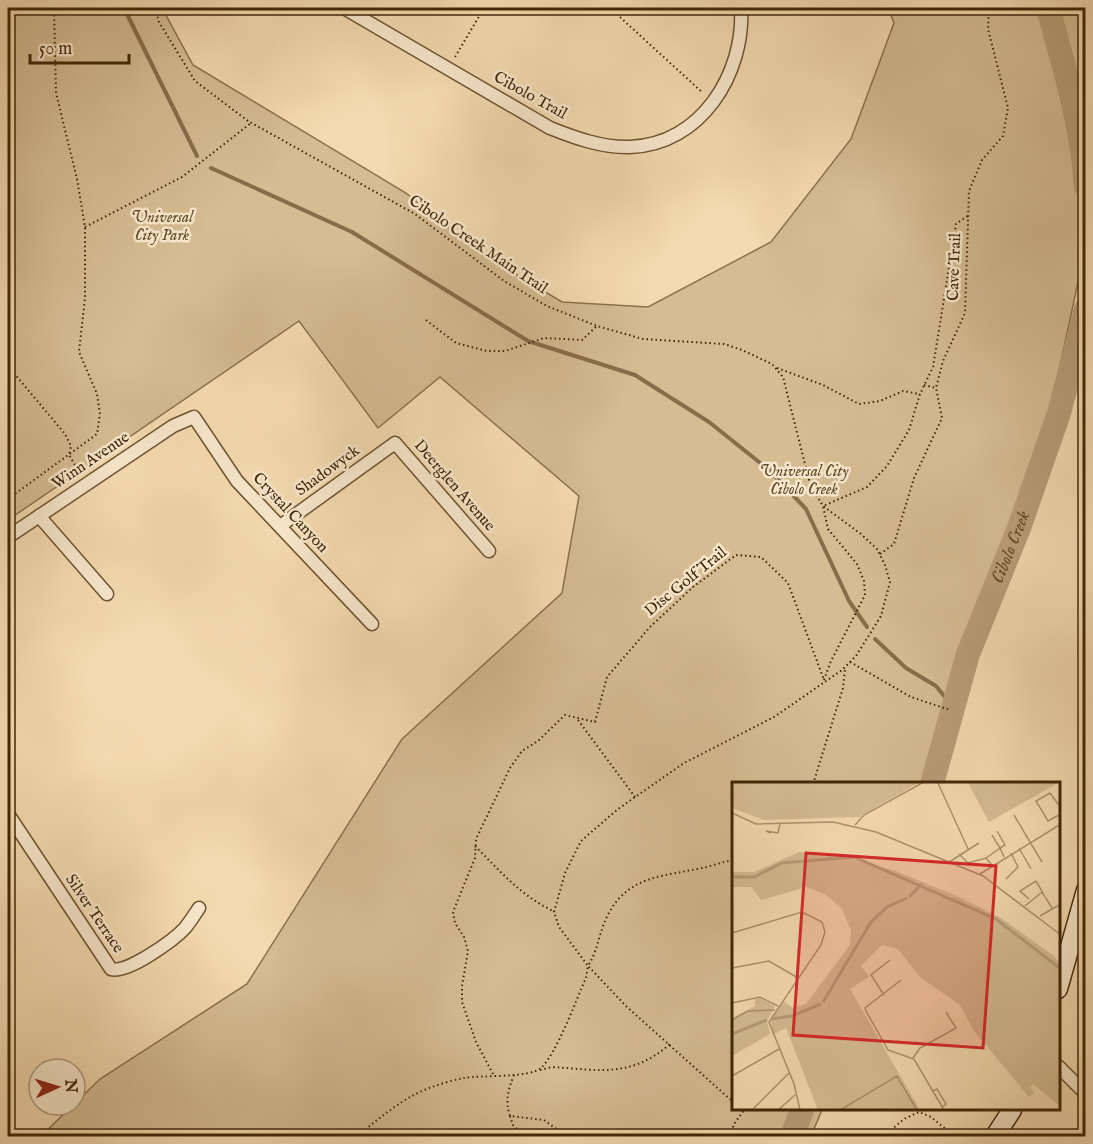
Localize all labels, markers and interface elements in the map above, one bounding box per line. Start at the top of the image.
scale bar [30,27,129,65]
text: 50 m [39,38,72,61]
street label: Cibolo Trail [490,68,571,125]
street label: Cibolo Creek Main Trail [405,191,552,299]
park label: Universal City Park [131,208,194,246]
street label: Cave Trail [944,232,966,301]
street label: Winn Avenue [49,428,133,494]
street label: Deerglen Avenue [409,436,499,536]
street label: Shadowyck [292,441,364,501]
park label: Universal City Cibolo Creek [760,462,849,500]
street label: Crystal Canyon [248,469,333,558]
water label: Cibolo Creek [986,508,1036,587]
street label: Disc Golf Trail [641,542,732,621]
inset map [732,782,1060,1111]
street label: Silver Terrace [60,871,128,957]
north arrow [27,1057,87,1117]
text: N [59,1077,80,1094]

